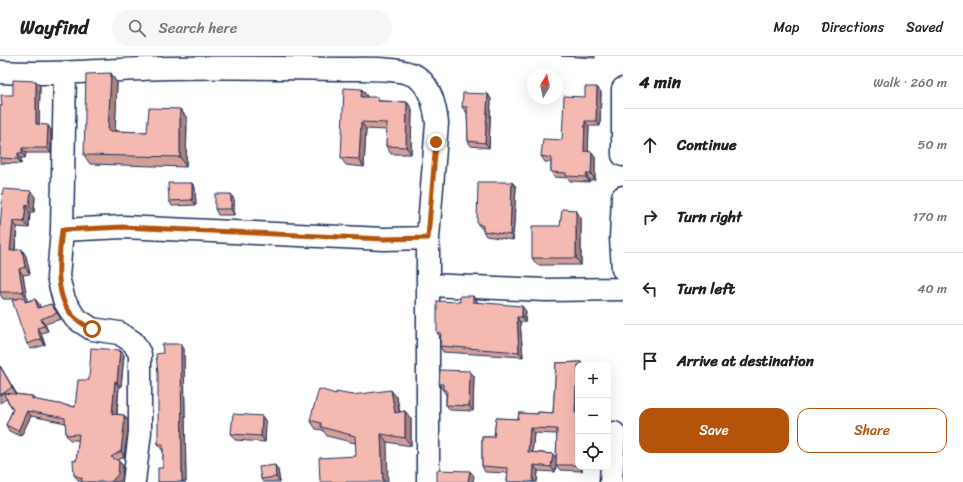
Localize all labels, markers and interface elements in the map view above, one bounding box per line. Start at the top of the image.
search box [112,10,392,46]
text: Wayfind [20,11,88,44]
text: Search here [158,15,237,41]
text: Map [773,15,799,40]
text: Directions [821,15,884,40]
text: Saved [906,15,943,40]
icon: search [126,17,148,39]
text: 4 min [639,67,681,97]
north arrow [527,68,563,104]
text: Walk · 260 m [873,71,947,94]
text: Continue [677,132,737,158]
route end [427,133,445,151]
text: 50 m [917,133,947,156]
icon: ahead [639,134,661,156]
text: Turn right [677,204,742,230]
text: 170 m [912,205,947,228]
icon: right [639,206,661,228]
text: Turn left [677,276,735,302]
text: 40 m [917,277,947,300]
icon: left [639,278,661,300]
route start [83,320,101,338]
text: Arrive at destination [677,348,814,374]
icon: arrive [639,350,661,372]
map controls [575,362,611,470]
button: + [575,362,611,398]
button: − [575,398,611,434]
button: Save [639,408,789,453]
button: Share [797,408,947,453]
button: locate [575,434,611,470]

